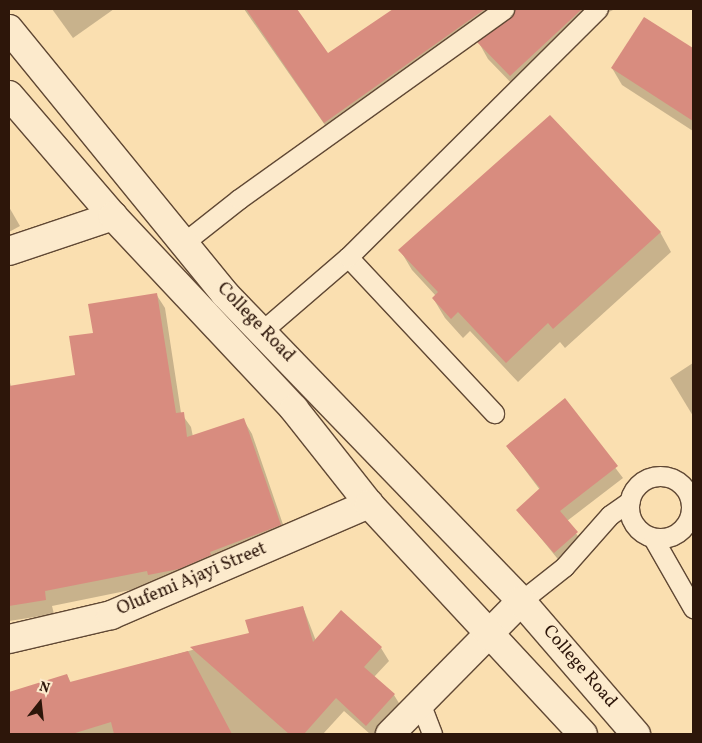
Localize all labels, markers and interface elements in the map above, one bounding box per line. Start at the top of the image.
street label: College Road [212,279,298,367]
street label: Olufemi Ajayi Street [114,539,270,621]
street label: College Road [537,621,621,713]
north arrow [15,678,65,728]
text: N [37,678,52,699]

